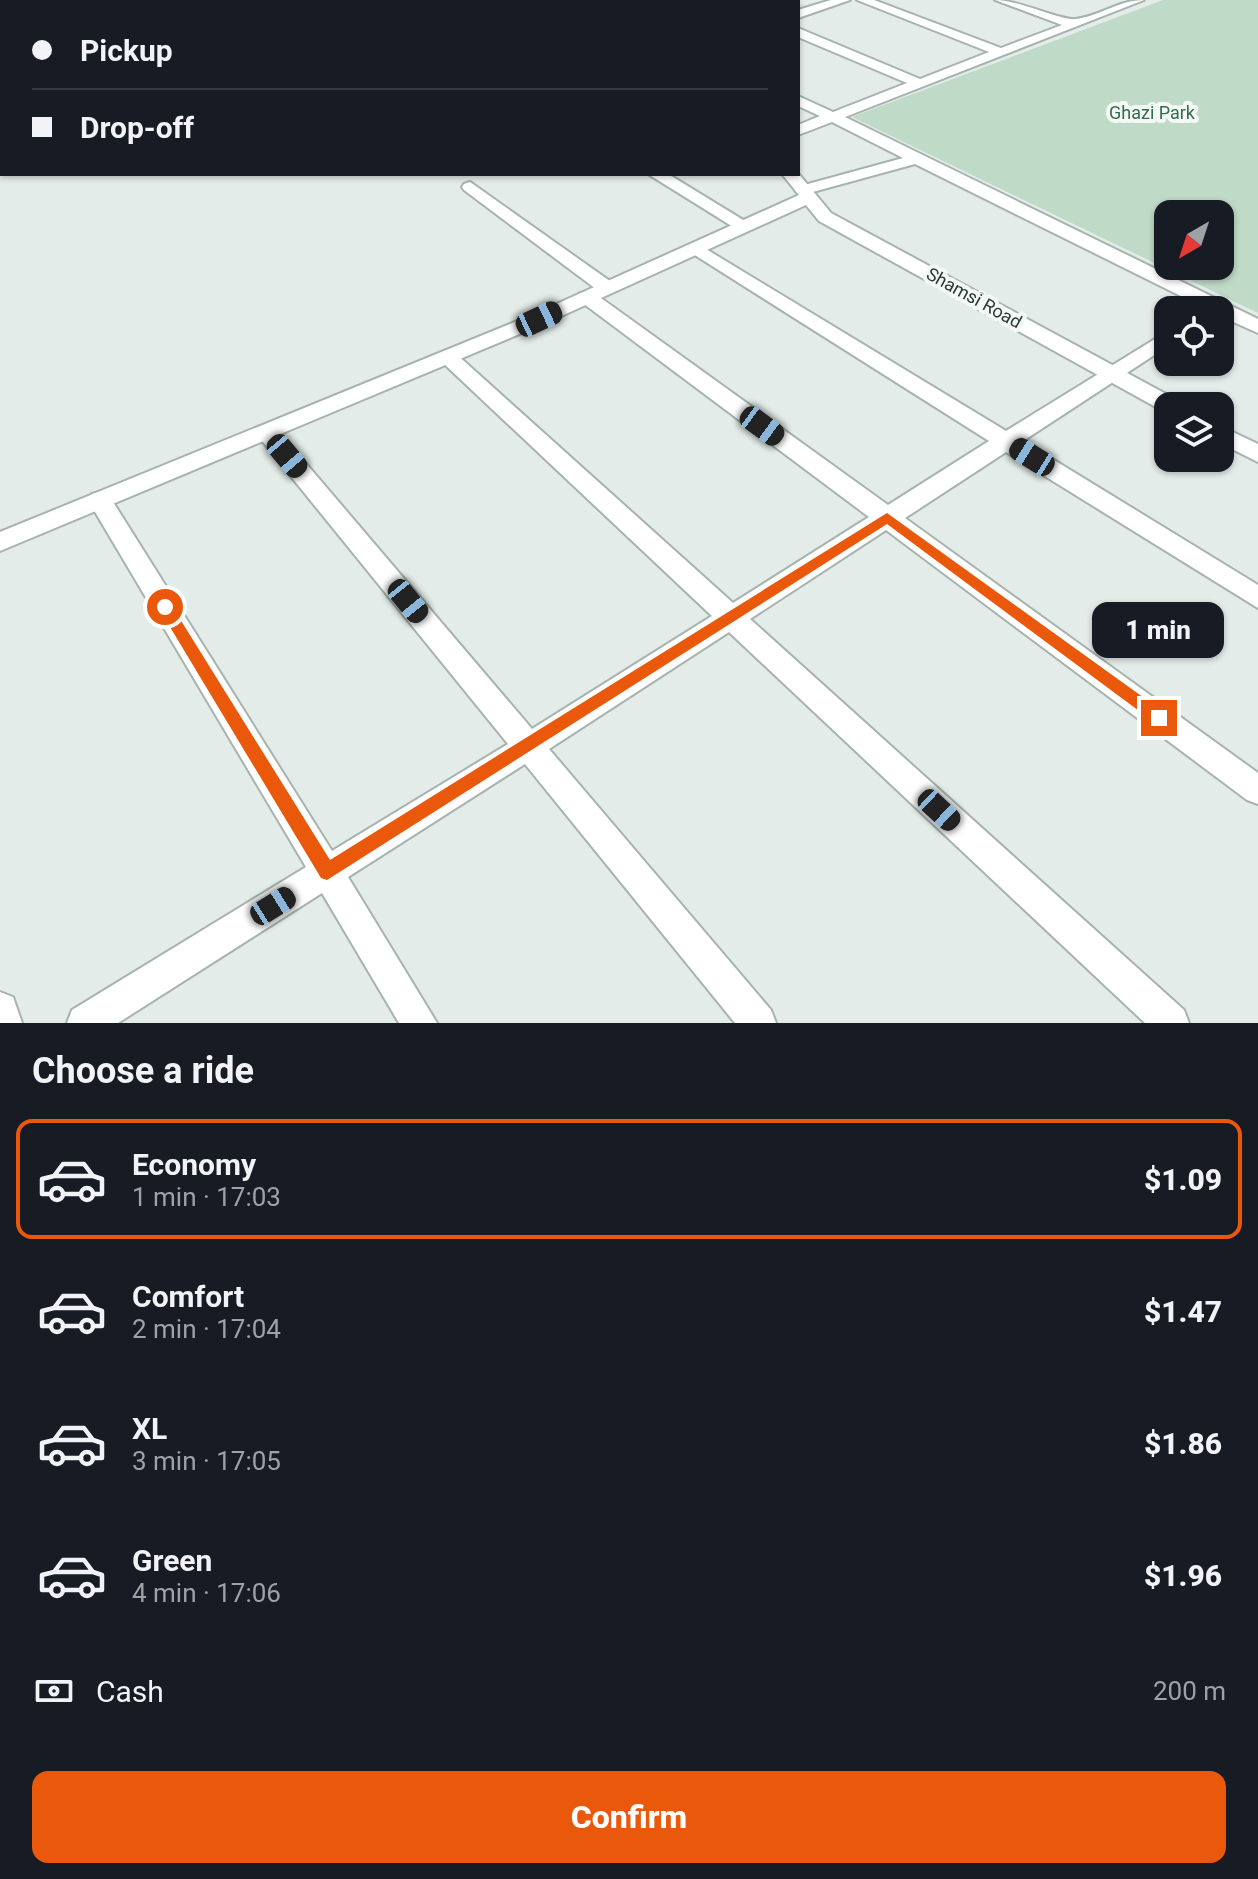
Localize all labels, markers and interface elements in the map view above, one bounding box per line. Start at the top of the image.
text: Pickup [80,33,173,68]
park label: Ghazi Park [1109,102,1196,123]
text: Drop-off [80,110,194,145]
north arrow [1154,200,1234,280]
map controls [1154,200,1234,472]
street label: Shamsi Road [923,263,1026,332]
button: locate [1154,296,1234,376]
car [512,298,566,340]
button: layers [1154,392,1234,472]
car [736,402,788,450]
car [262,430,312,482]
car [1005,434,1059,480]
car [384,575,432,627]
route start [147,589,183,625]
callout: 1 min [1093,602,1225,658]
text: 1 min [1125,615,1191,645]
route end [1141,700,1177,736]
car [913,785,965,835]
car [246,883,300,929]
text: Choose a ride [32,1050,254,1092]
icon: car [36,1143,108,1215]
text: Economy [132,1147,256,1182]
text: $1.09 [1144,1162,1222,1197]
text: 1 min · 17:03 [132,1182,281,1212]
icon: car [36,1275,108,1347]
text: Comfort [132,1279,244,1314]
text: $1.47 [1144,1294,1222,1329]
text: 2 min · 17:04 [132,1314,281,1344]
icon: car [36,1407,108,1479]
text: XL [132,1411,167,1446]
text: $1.86 [1144,1426,1222,1461]
text: 3 min · 17:05 [132,1446,281,1476]
icon: car [36,1539,108,1611]
text: Green [132,1543,212,1578]
text: $1.96 [1144,1558,1222,1593]
text: 4 min · 17:06 [132,1578,281,1608]
icon: cash [32,1669,76,1713]
text: Cash [96,1674,164,1709]
text: 200 m [1153,1676,1226,1706]
button: Confirm [32,1771,1226,1863]

